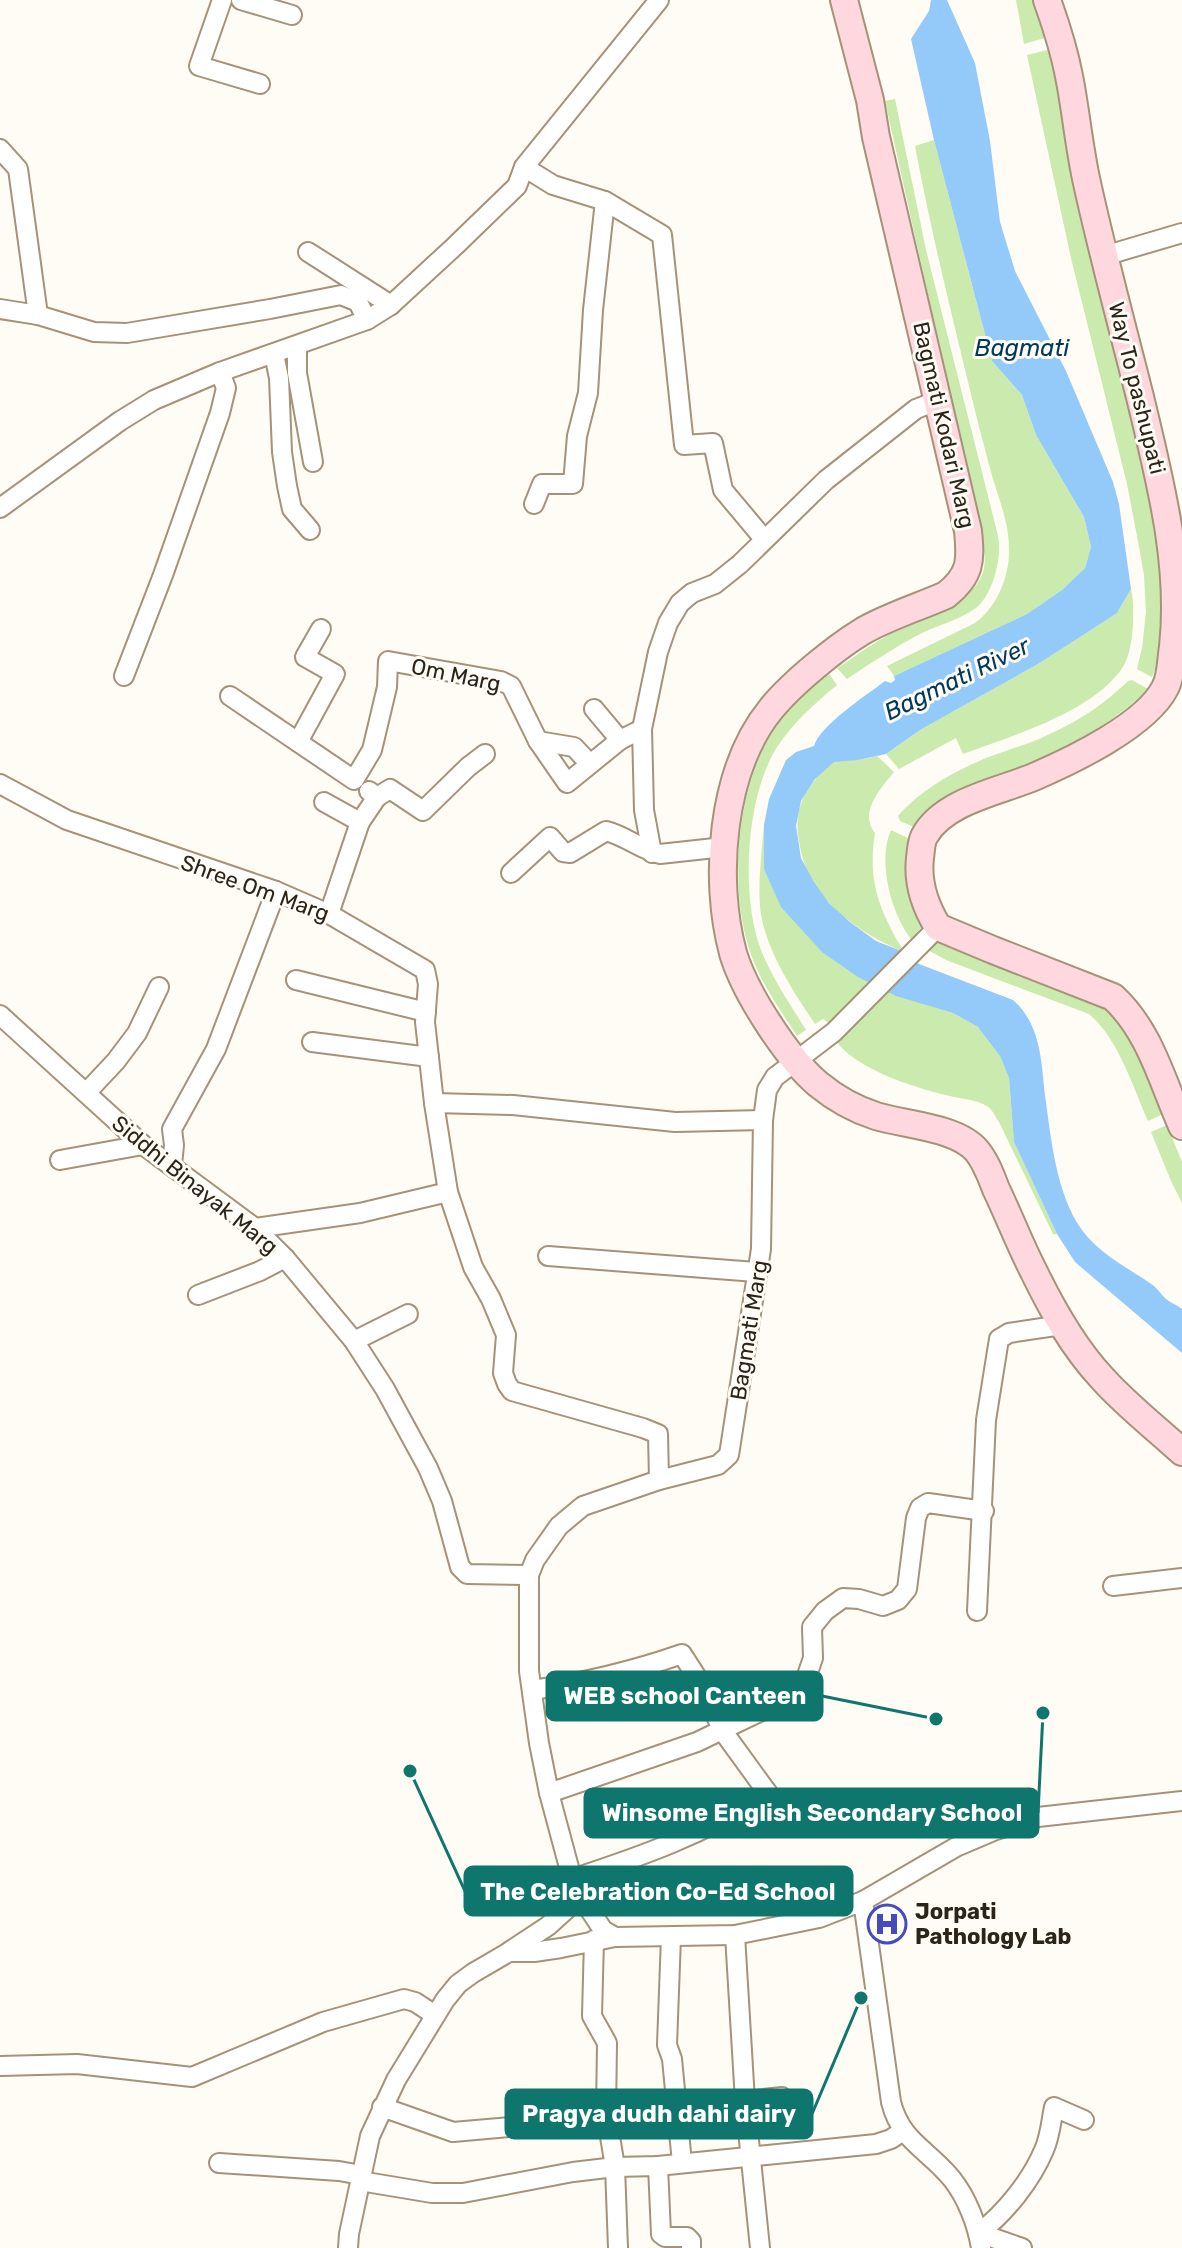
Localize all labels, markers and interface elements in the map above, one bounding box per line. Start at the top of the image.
street label: Way To pashupati [1103,299,1171,477]
street label: Bagmati Kodari Marg [907,319,981,531]
water label: Bagmati [975,334,1071,362]
water label: Bagmati River [880,631,1035,726]
street label: Om Marg [409,652,503,698]
street label: Shree Om Marg [177,849,333,927]
street label: Siddhi Binayak Marg [107,1110,283,1260]
street label: Bagmati Marg [725,1258,773,1402]
callout: WEB school Canteen [547,1672,822,1720]
text: WEB school Canteen [563,1682,807,1710]
callout: Winsome English Secondary School [585,1789,1038,1837]
text: Winsome English Secondary School [602,1799,1022,1827]
callout: The Celebration Co-Ed School [465,1867,852,1915]
text: The Celebration Co-Ed School [480,1878,836,1906]
place label: Jorpati Pathology Lab [915,1898,1071,1950]
hospital icon: Jorpati Pathology Lab [866,1903,908,1945]
callout: Pragya dudh dahi dairy [506,2090,812,2138]
text: Pragya dudh dahi dairy [522,2100,796,2128]

